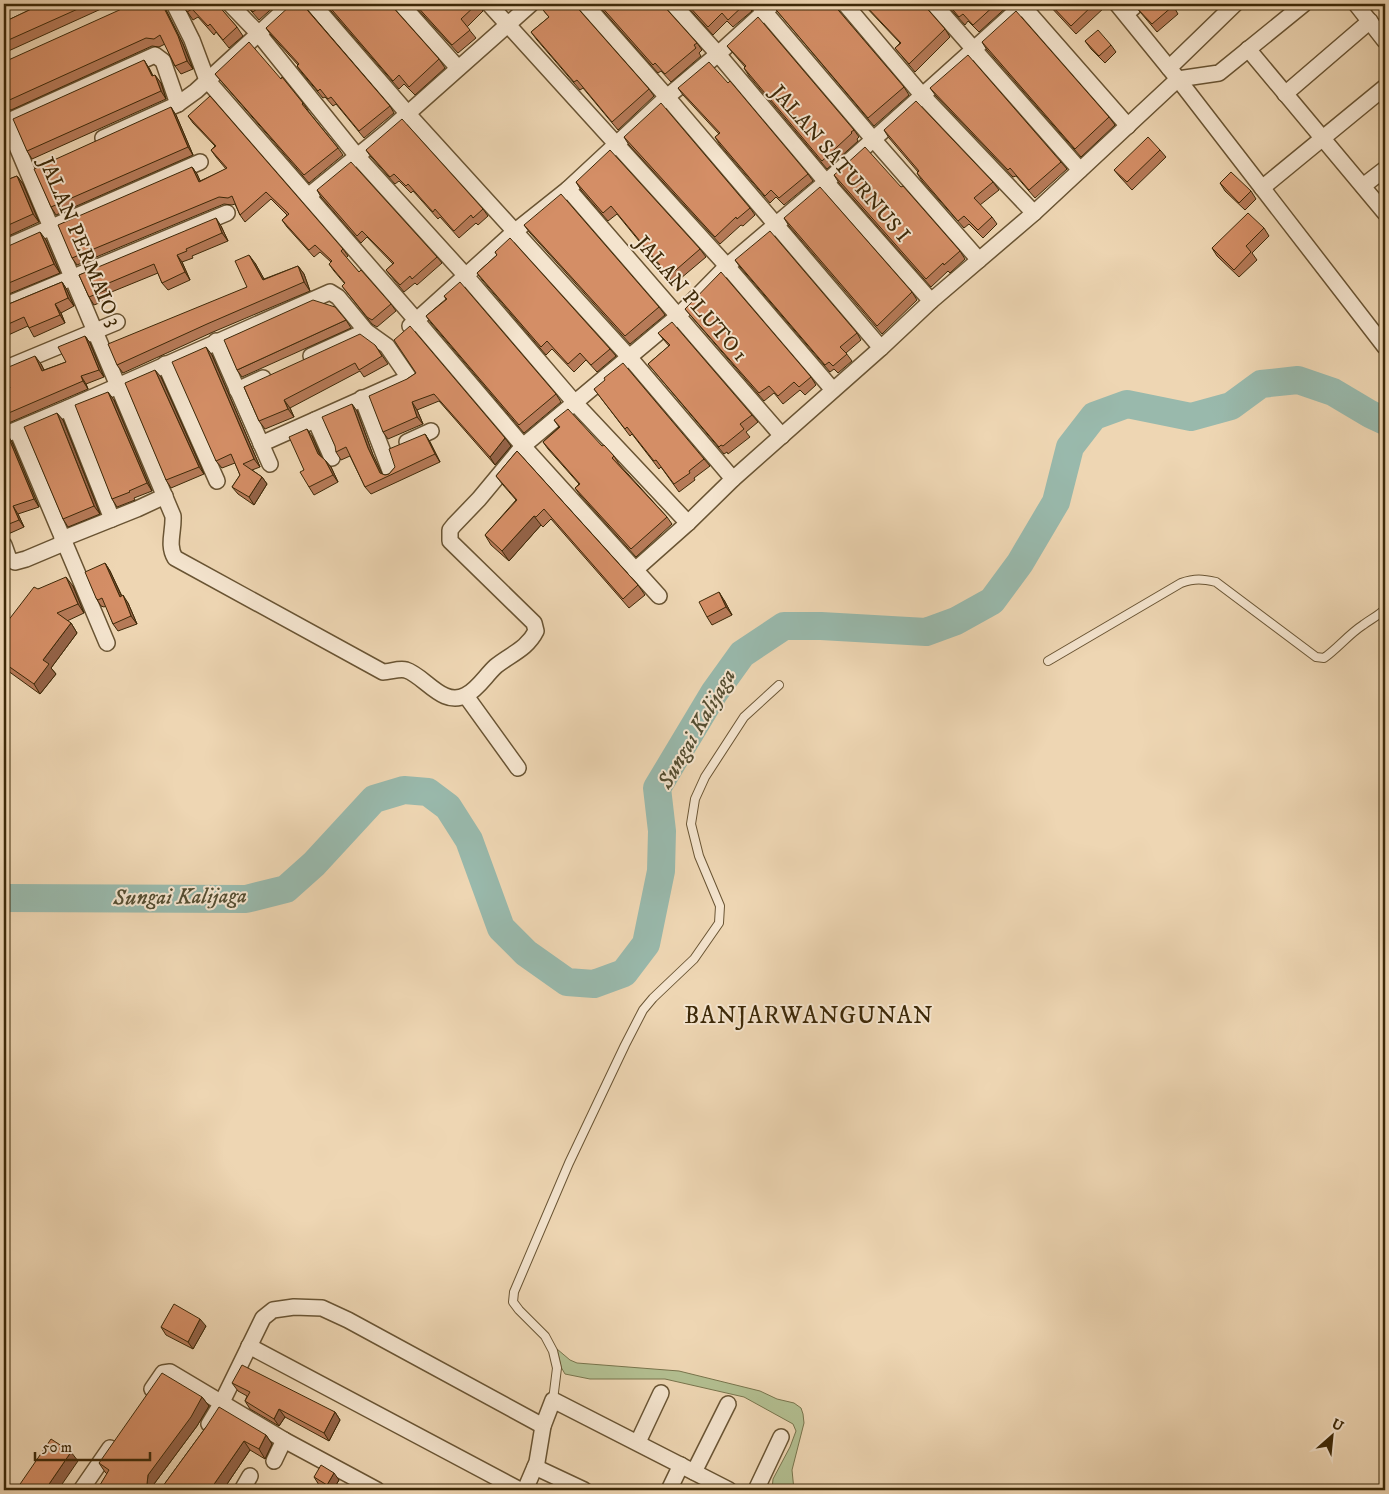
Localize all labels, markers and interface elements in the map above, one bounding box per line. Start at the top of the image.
street label: JALAN SATURNUS I [763,79,915,248]
street label: JALAN PERMAIO 3 [32,152,127,331]
street label: JALAN PLUTO 1 [628,229,753,367]
water label: Sungai Kalijaga [651,664,742,795]
water label: Sungai Kalijaga [112,882,247,912]
district label: BANJARWANGUNAN [684,1001,934,1031]
north arrow [1306,1412,1356,1462]
text: U [1329,1415,1347,1436]
scale bar [35,1429,150,1461]
text: 50 m [42,1438,72,1457]

